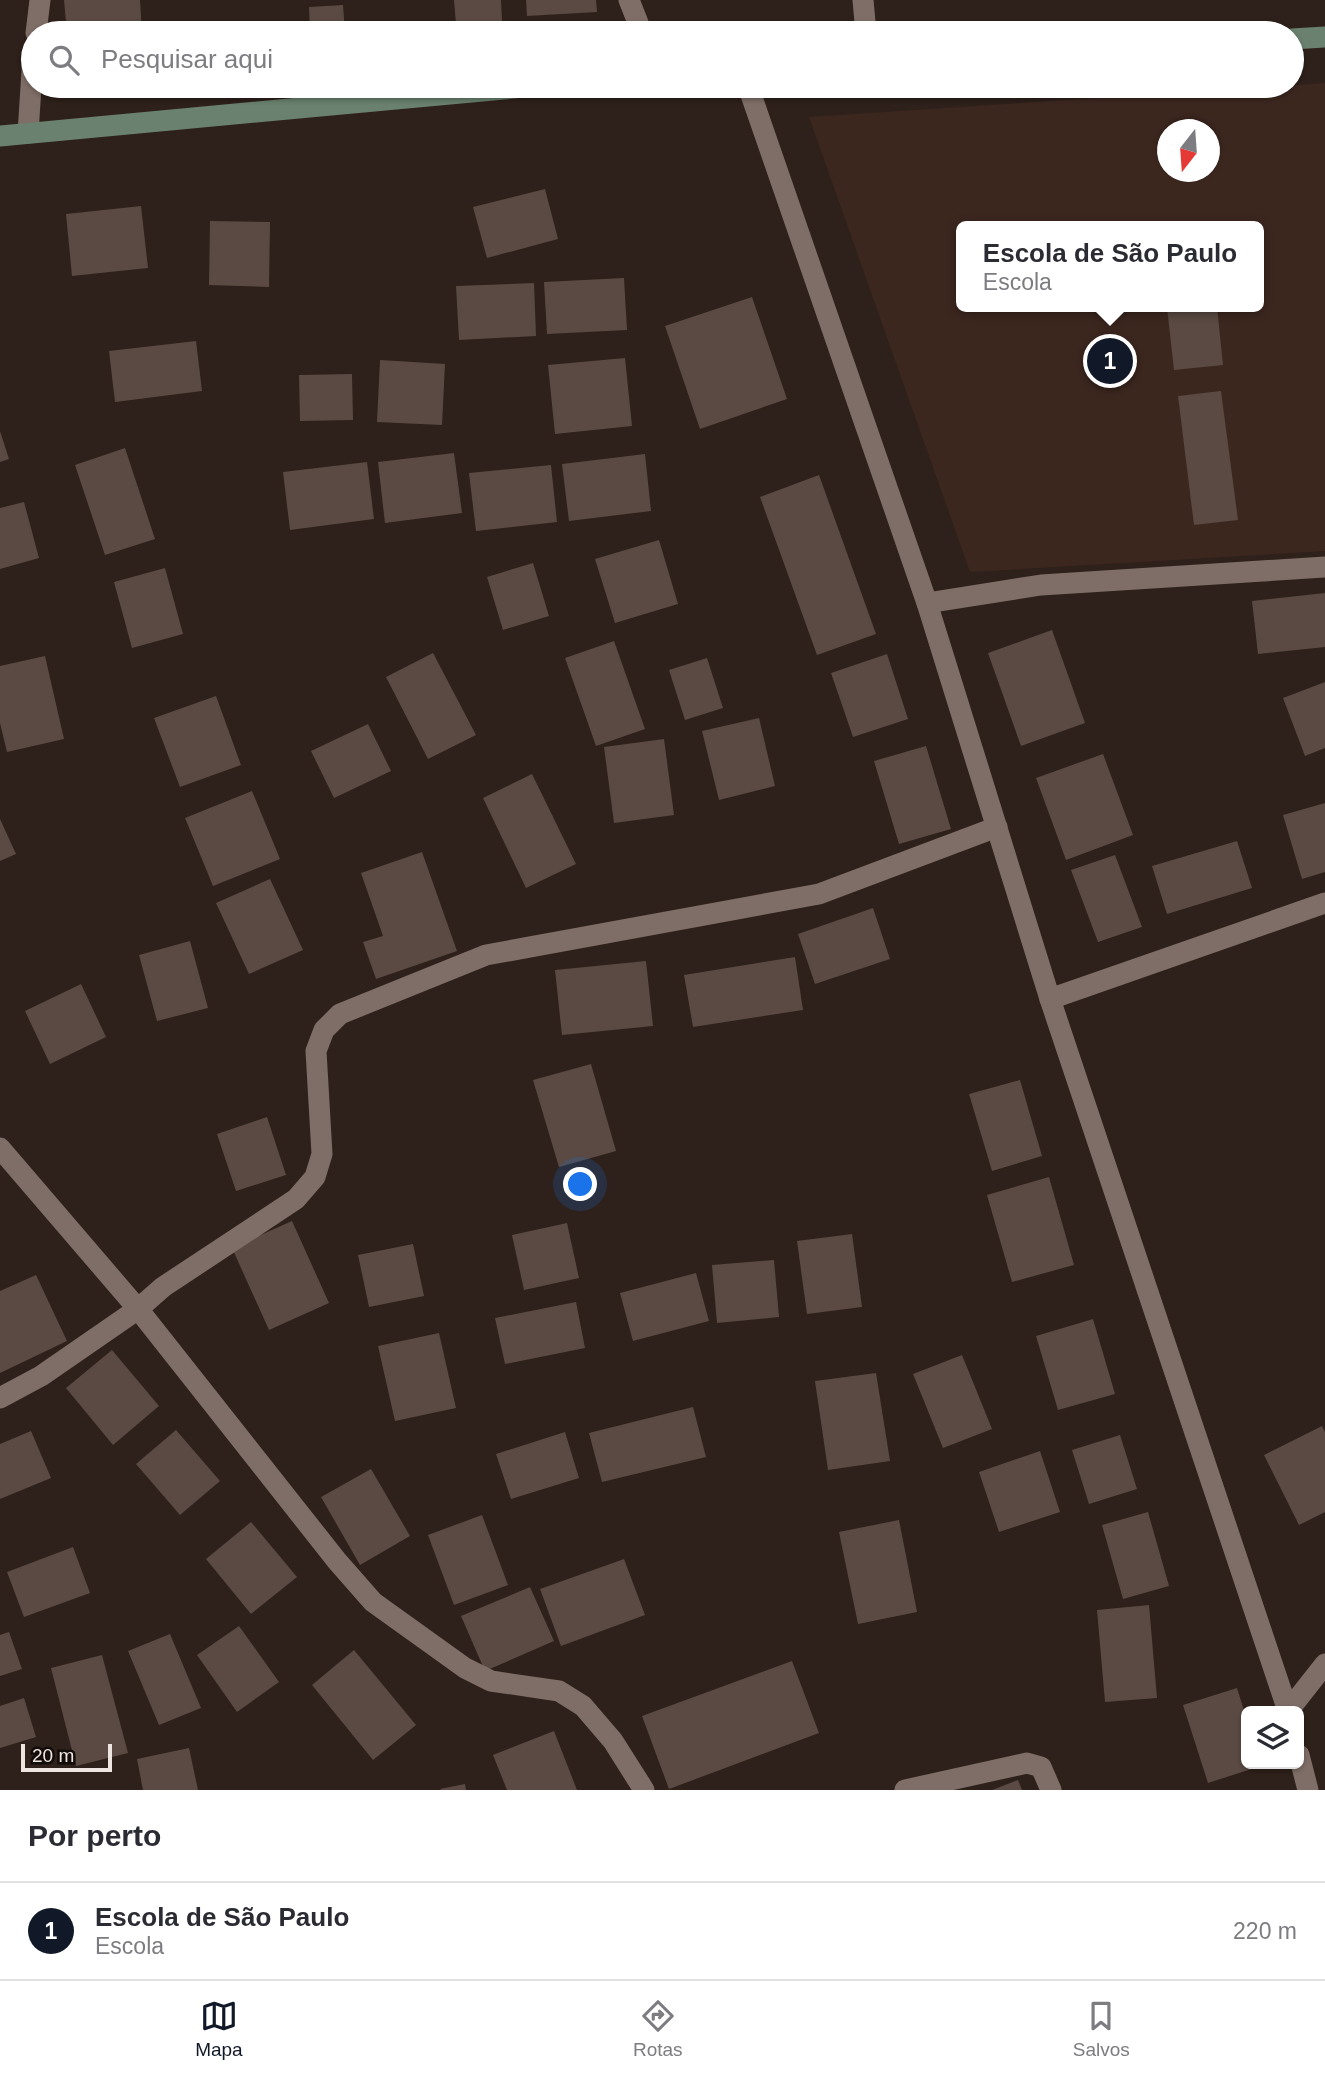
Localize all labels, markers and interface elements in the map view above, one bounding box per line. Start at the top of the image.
search box [21,21,1304,98]
icon: search [45,41,83,79]
text: Pesquisar aqui [101,44,273,74]
north arrow [1157,119,1220,182]
popup [956,221,1264,312]
text: Escola de São Paulo [983,238,1237,268]
text: Escola [983,269,1052,295]
pin: 1 [1087,335,1133,387]
your location [563,1167,597,1201]
map controls [1241,1706,1304,1769]
button: layers [1241,1706,1304,1769]
scale bar [21,1741,112,1773]
text: 20 m [32,1745,74,1766]
text: Por perto [28,1819,161,1852]
text: Escola de São Paulo [95,1902,349,1932]
text: 1 [45,1918,57,1944]
text: 220 m [1233,1918,1297,1944]
text: Escola [95,1933,164,1959]
tab: Mapa [195,1997,243,2061]
tab: Rotas [633,1997,683,2061]
tab: Salvos [1073,1997,1130,2061]

